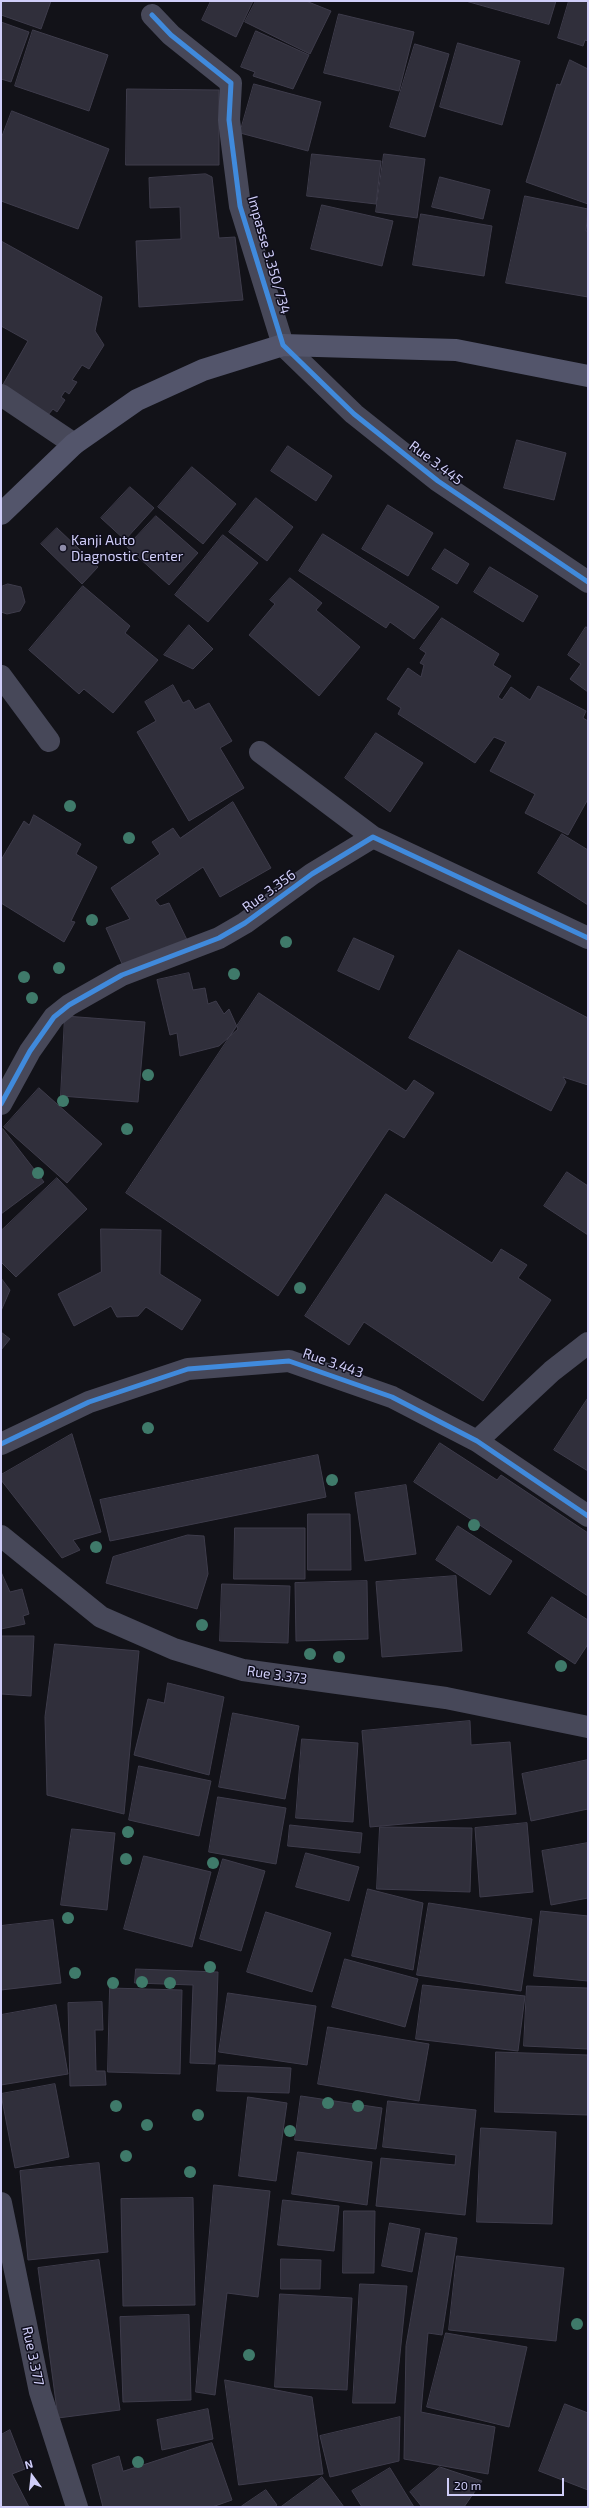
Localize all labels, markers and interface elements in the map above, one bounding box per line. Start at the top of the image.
street label: Impasse 3.350/734 [244,194,294,316]
street label: Rue 3.445 [406,437,466,489]
place label: Kanji Auto Diagnostic Center [71,532,183,564]
marker: Kanji Auto Diagnostic Center [58,543,68,553]
street label: Rue 3.356 [239,866,299,916]
street label: Rue 3.443 [300,1345,366,1381]
street label: Rue 3.373 [246,1662,308,1688]
street label: Rue 3.377 [19,2325,47,2387]
north arrow [12,2456,52,2496]
text: N [23,2457,34,2471]
scale bar [449,2470,566,2496]
text: 20 m [454,2478,481,2492]

